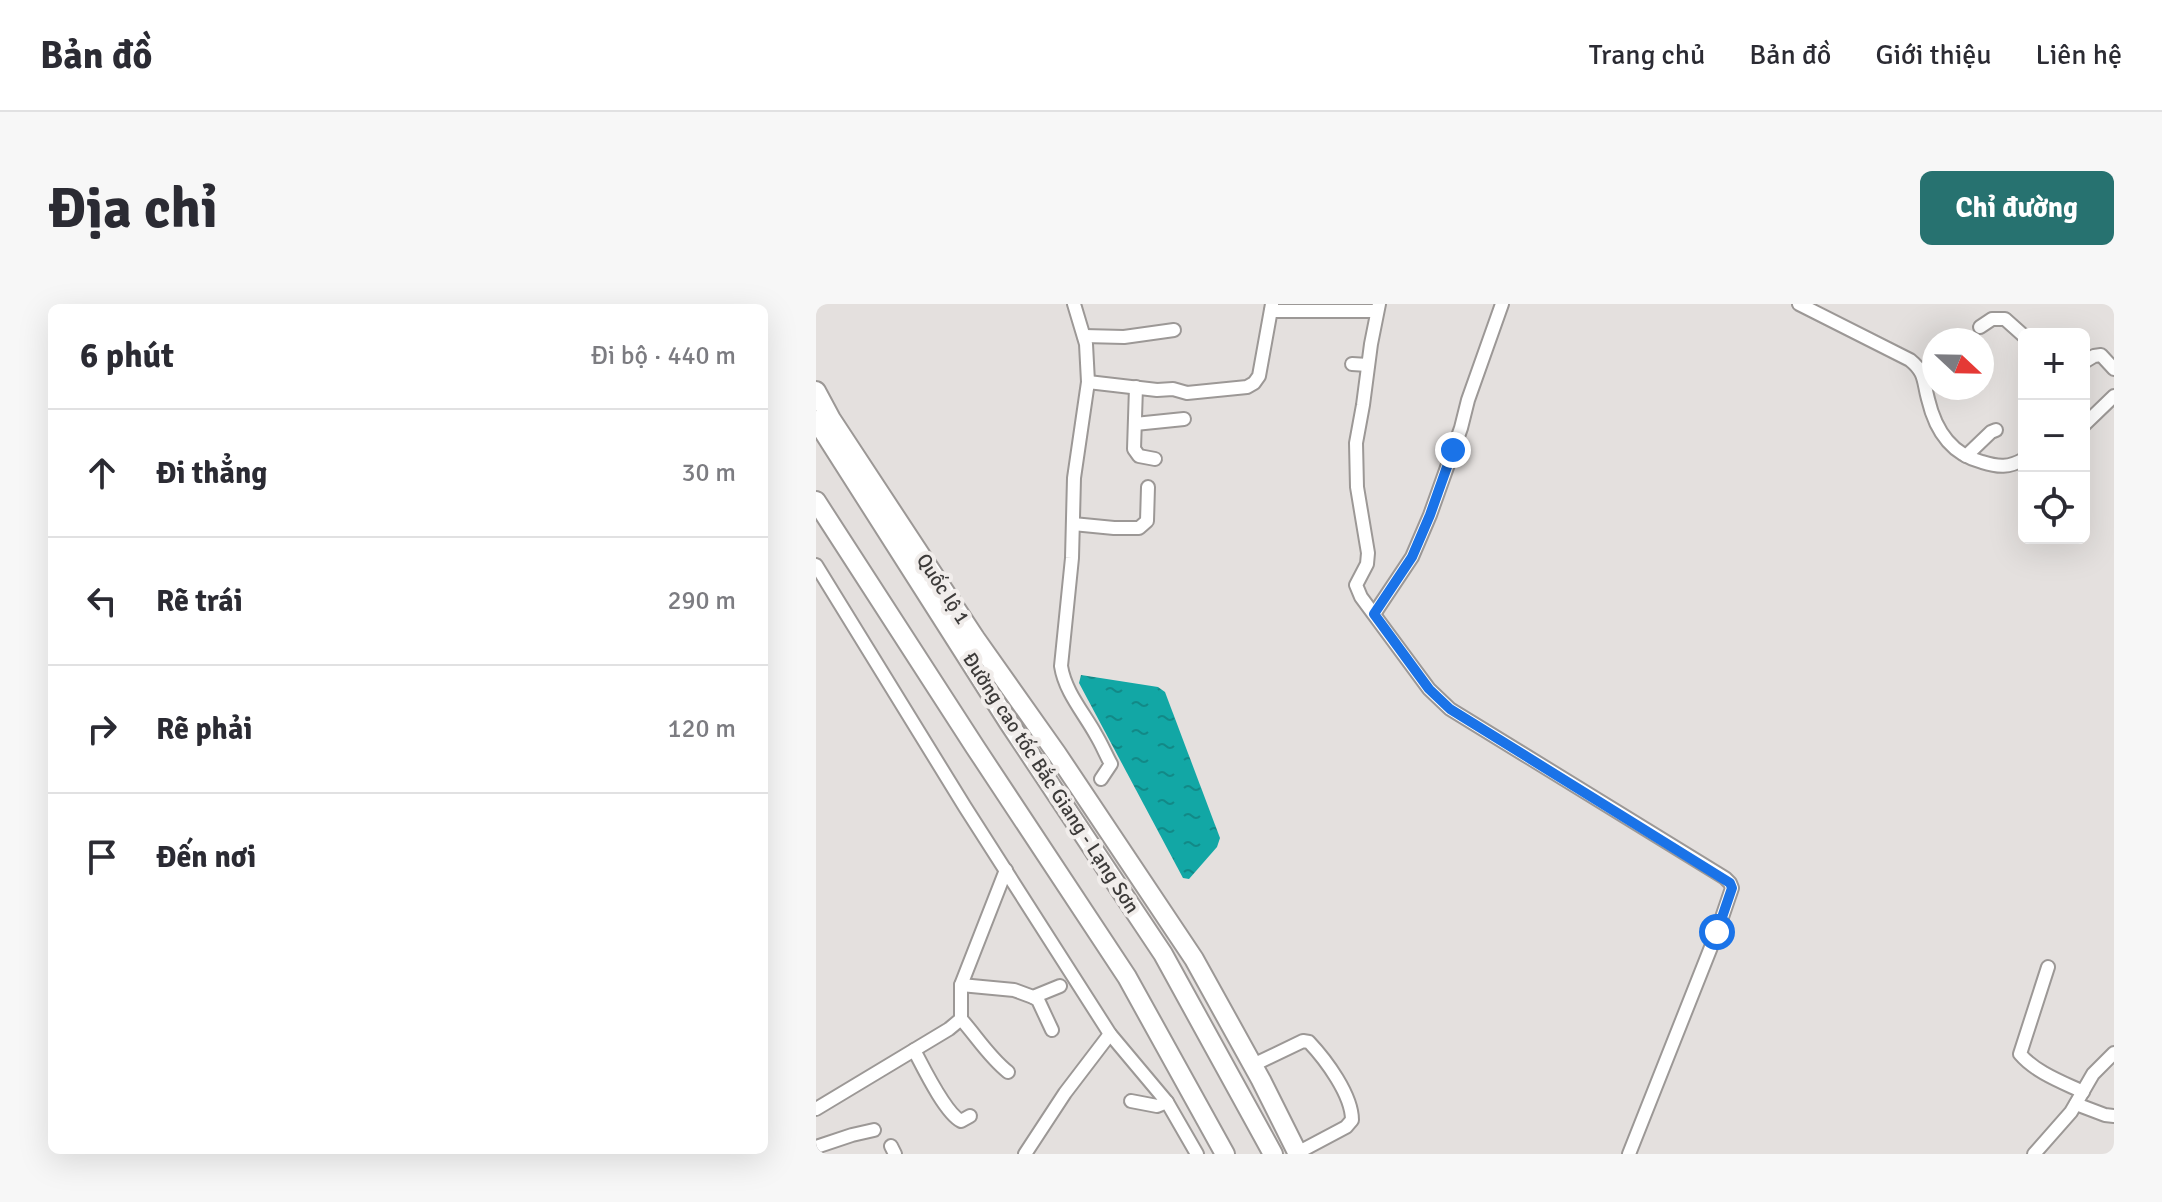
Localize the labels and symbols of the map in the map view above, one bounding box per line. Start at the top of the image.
north arrow [1922,328,1994,400]
route end [1435,432,1471,468]
street label: Quốc lộ 1 [911,549,975,629]
street label: Đường cao tốc Bắc Giang - Lạng Sơn [957,648,1145,918]
route start [1699,914,1735,950]

